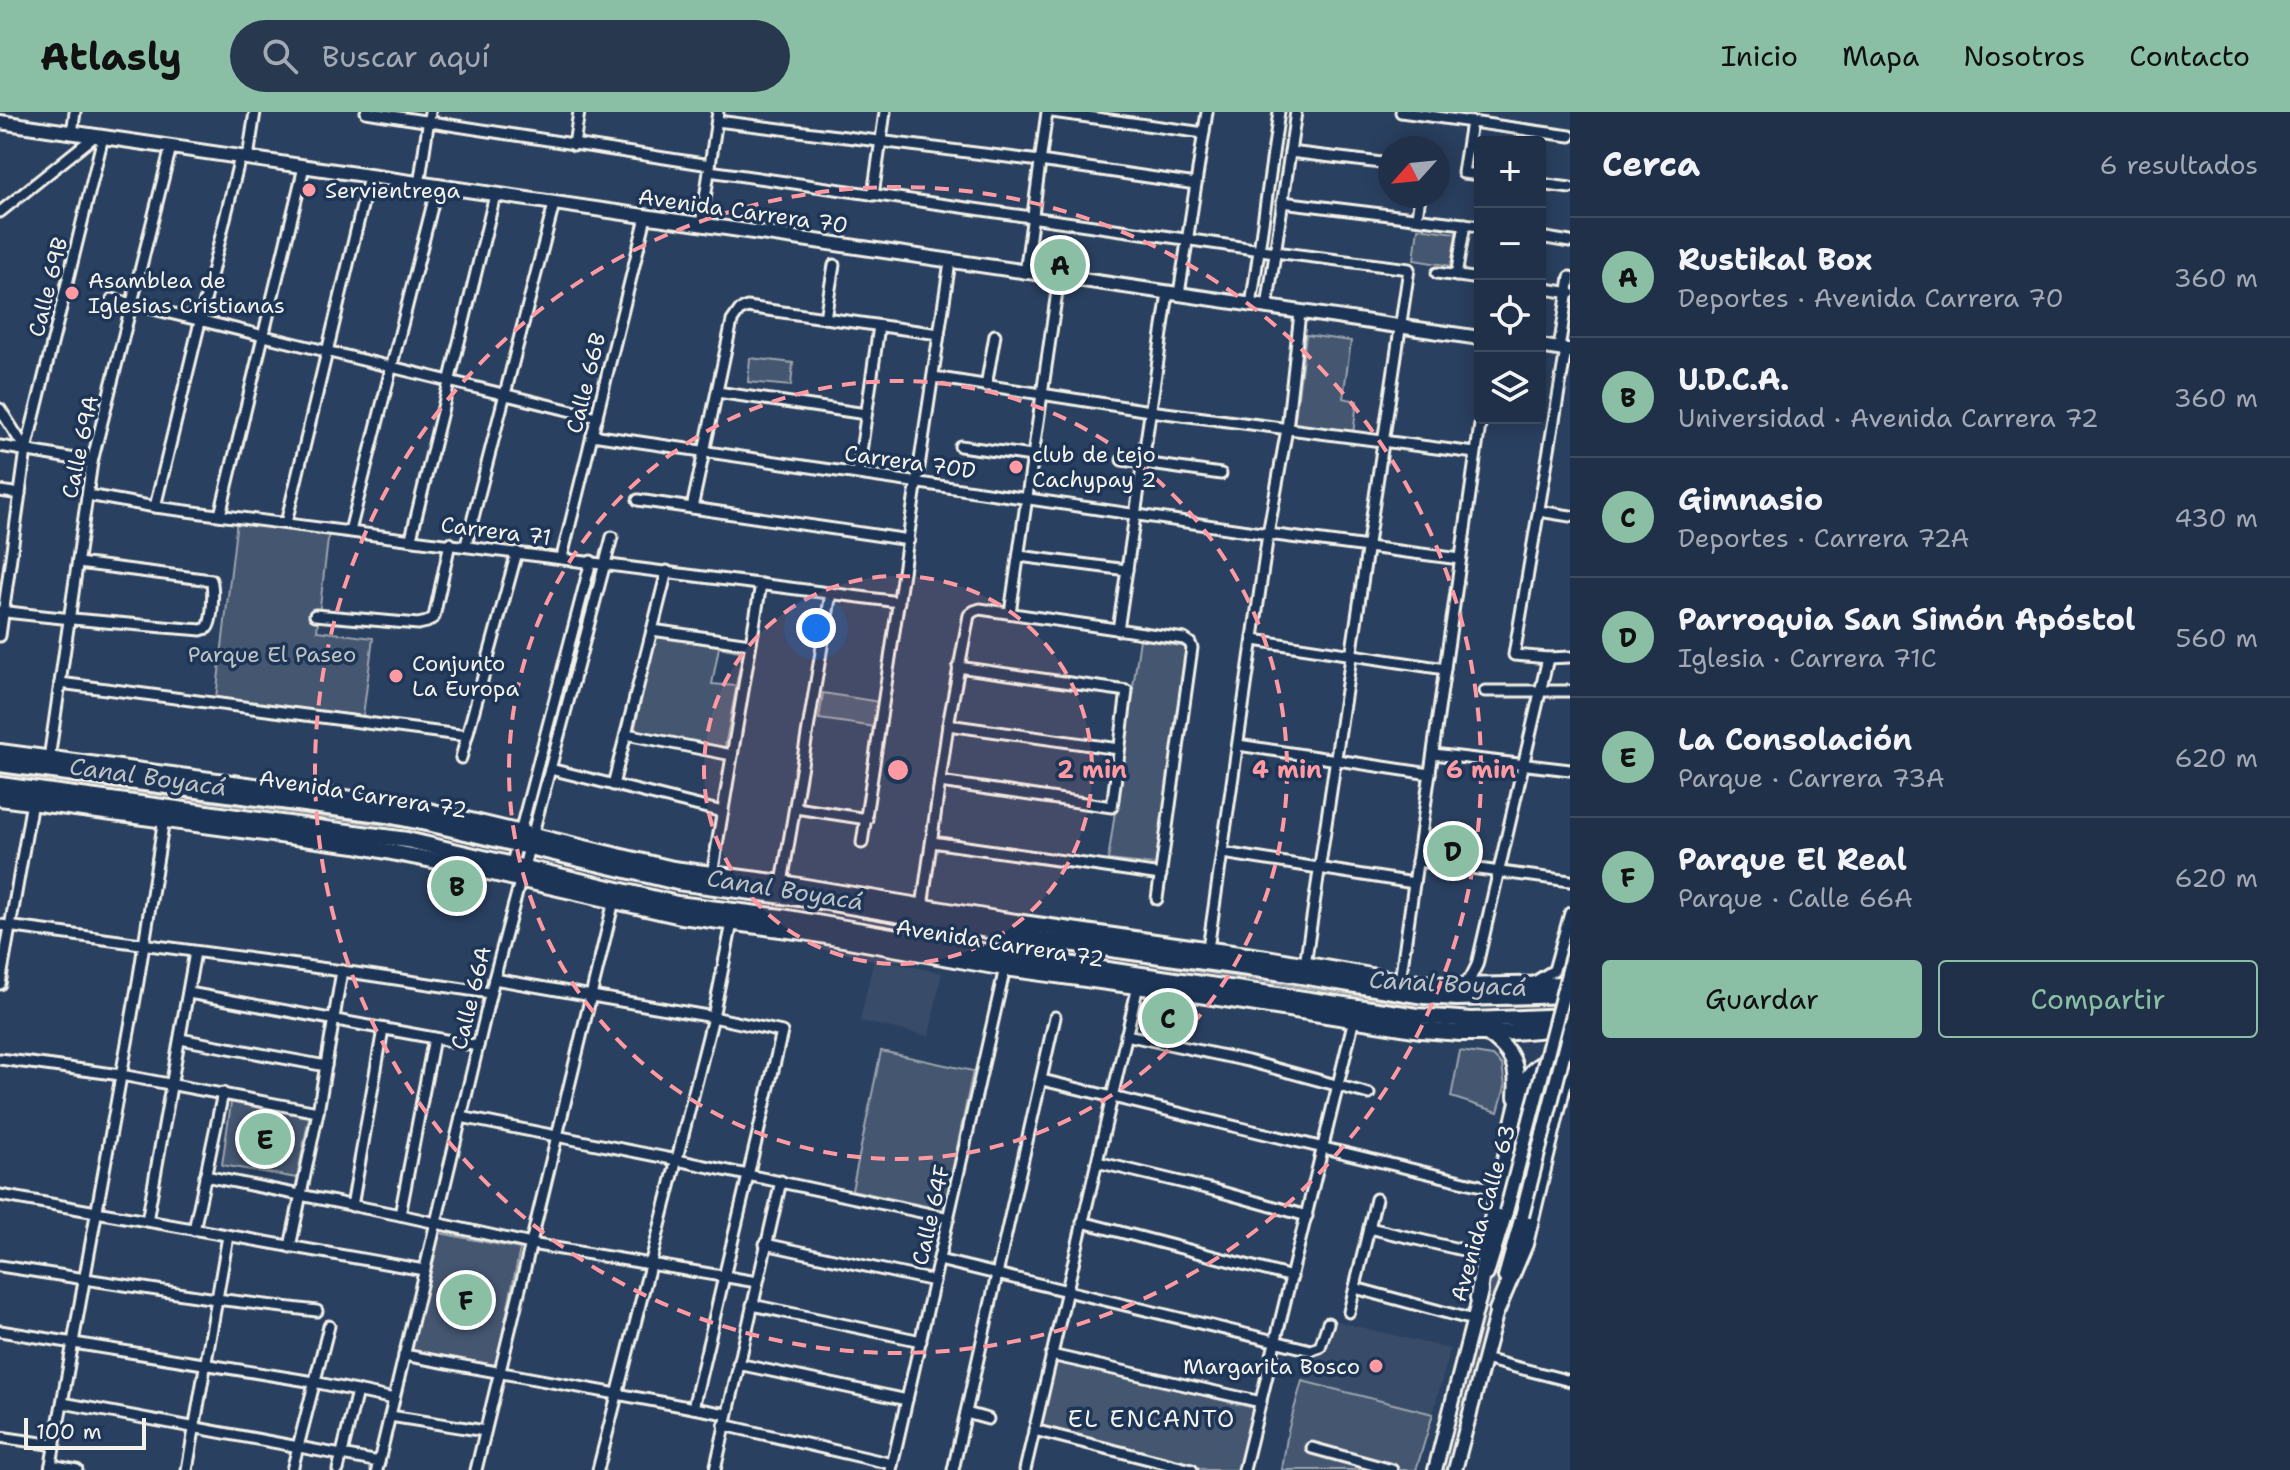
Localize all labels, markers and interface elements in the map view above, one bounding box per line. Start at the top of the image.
search box [230,20,790,92]
text: Atlasly [40,31,182,82]
icon: search [258,34,302,78]
text: Buscar aquí [322,36,490,77]
text: Inicio [1721,37,1798,75]
text: Mapa [1842,37,1919,75]
text: Nosotros [1963,37,2085,75]
text: Contacto [2129,37,2250,75]
north arrow [1378,136,1450,208]
map controls [1474,136,1546,424]
button: + [1474,136,1546,208]
text: Cerca [1602,141,1700,187]
text: 6 resultados [2099,147,2258,182]
place label: Servientrega [325,176,460,205]
marker: Servientrega [300,181,318,199]
street label: Avenida Carrera 70 [636,182,850,240]
button: − [1474,208,1546,280]
street label: Calle 69B [22,234,74,340]
pin: A [1034,235,1086,295]
text: Rustikal Box [1678,239,1872,280]
text: A [1618,260,1638,295]
text: 360 m [2173,260,2258,295]
place label: Asamblea de Iglesias Cristianas [88,266,285,320]
button: locate [1474,280,1546,352]
text: Deportes · Avenida Carrera 70 [1678,280,2064,315]
marker: Asamblea de Iglesias Cristianas [63,284,81,302]
street label: Calle 66B [559,330,613,436]
button: layers [1474,352,1546,424]
text: U.D.C.A. [1678,359,1789,400]
text: B [1620,380,1636,415]
text: 360 m [2173,380,2258,415]
street label: Calle 69A [55,393,105,501]
text: Universidad · Avenida Carrera 72 [1678,400,2099,435]
street label: Carrera 70D [842,438,978,486]
place label: club de tejo Cachypay 2 [1032,440,1157,494]
marker: club de tejo Cachypay 2 [1007,458,1025,476]
text: Gimnasio [1678,479,1823,520]
text: C [1620,500,1636,535]
text: 430 m [2174,500,2258,535]
street label: Carrera 71 [439,510,553,552]
text: Deportes · Carrera 72A [1678,520,1969,555]
text: Parroquia San Simón Apóstol [1678,599,2136,640]
your location [796,608,836,648]
text: D [1619,620,1637,655]
text: 560 m [2175,620,2258,655]
park label: Parque El Paseo [188,640,356,669]
text: Iglesia · Carrera 71C [1678,640,1937,675]
place label: Conjunto La Europa [412,649,519,703]
marker: Conjunto La Europa [387,667,405,685]
text: La Consolación [1678,719,1912,760]
text: E [1619,740,1637,775]
text: 620 m [2175,740,2258,775]
water label: Canal Boyacá [67,750,229,804]
text: 2 min [1057,754,1127,786]
text: 4 min [1252,754,1322,786]
text: 6 min [1446,754,1516,786]
centre of rings [884,756,912,784]
text: Parque · Carrera 73A [1678,760,1945,795]
street label: Avenida Carrera 72 [257,763,469,825]
pin: D [1427,821,1479,881]
text: Parque El Real [1678,839,1907,880]
pin: B [431,856,483,916]
text: F [1620,860,1636,895]
text: 620 m [2175,860,2258,895]
water label: Canal Boyacá [704,862,866,918]
text: Parque · Calle 66A [1678,880,1913,915]
street label: Avenida Carrera 72 [894,912,1106,974]
street label: Calle 66A [444,943,498,1053]
button: Guardar [1602,960,1922,1038]
button: Compartir [1938,960,2258,1038]
water label: Canal Boyacá [1368,964,1528,1004]
pin: C [1142,988,1194,1048]
pin: E [239,1109,291,1169]
street label: Avenida Calle 63 [1444,1121,1522,1305]
street label: Calle 64F [905,1162,957,1268]
pin: F [440,1270,492,1330]
place label: Margarita Bosco [1183,1352,1360,1381]
marker: Margarita Bosco [1367,1357,1385,1375]
district label: EL ENCANTO [1068,1403,1236,1435]
scale bar [24,1414,146,1450]
text: 100 m [36,1417,102,1446]

